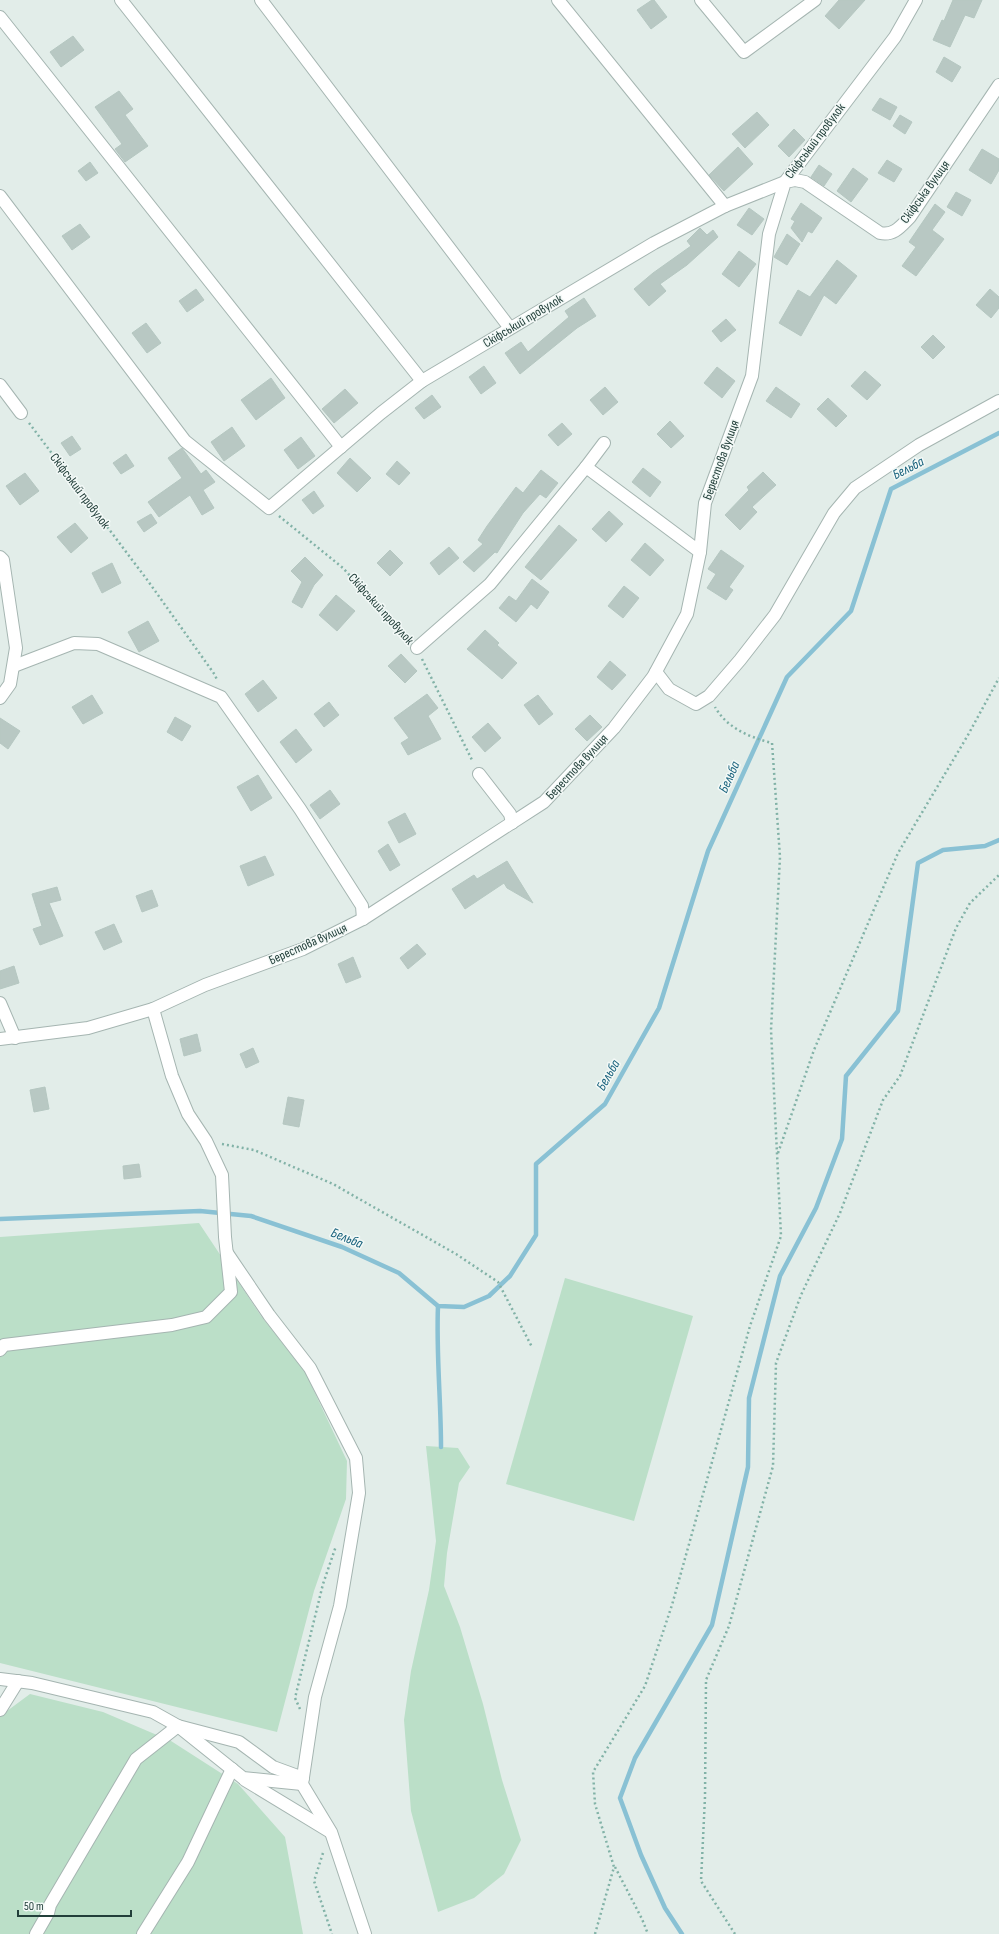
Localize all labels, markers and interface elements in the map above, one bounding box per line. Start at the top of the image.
street label: Скіфський провулок [781,100,849,182]
street label: Скіфська вулиця [897,157,953,227]
street label: Скіфський провулок [480,291,566,351]
street label: Берестова вулиця [699,418,743,502]
street label: Скіфський провулок [46,450,114,532]
water label: Бельба [889,453,927,483]
street label: Скіфський провулок [345,570,417,648]
street label: Берестова вулиця [543,731,611,803]
water label: Бельба [715,758,744,795]
street label: Берестова вулиця [266,920,350,968]
water label: Бельба [592,1056,624,1094]
water label: Бельба [329,1224,366,1252]
scale bar [18,1892,131,1918]
text: 50 m [24,1899,44,1914]

